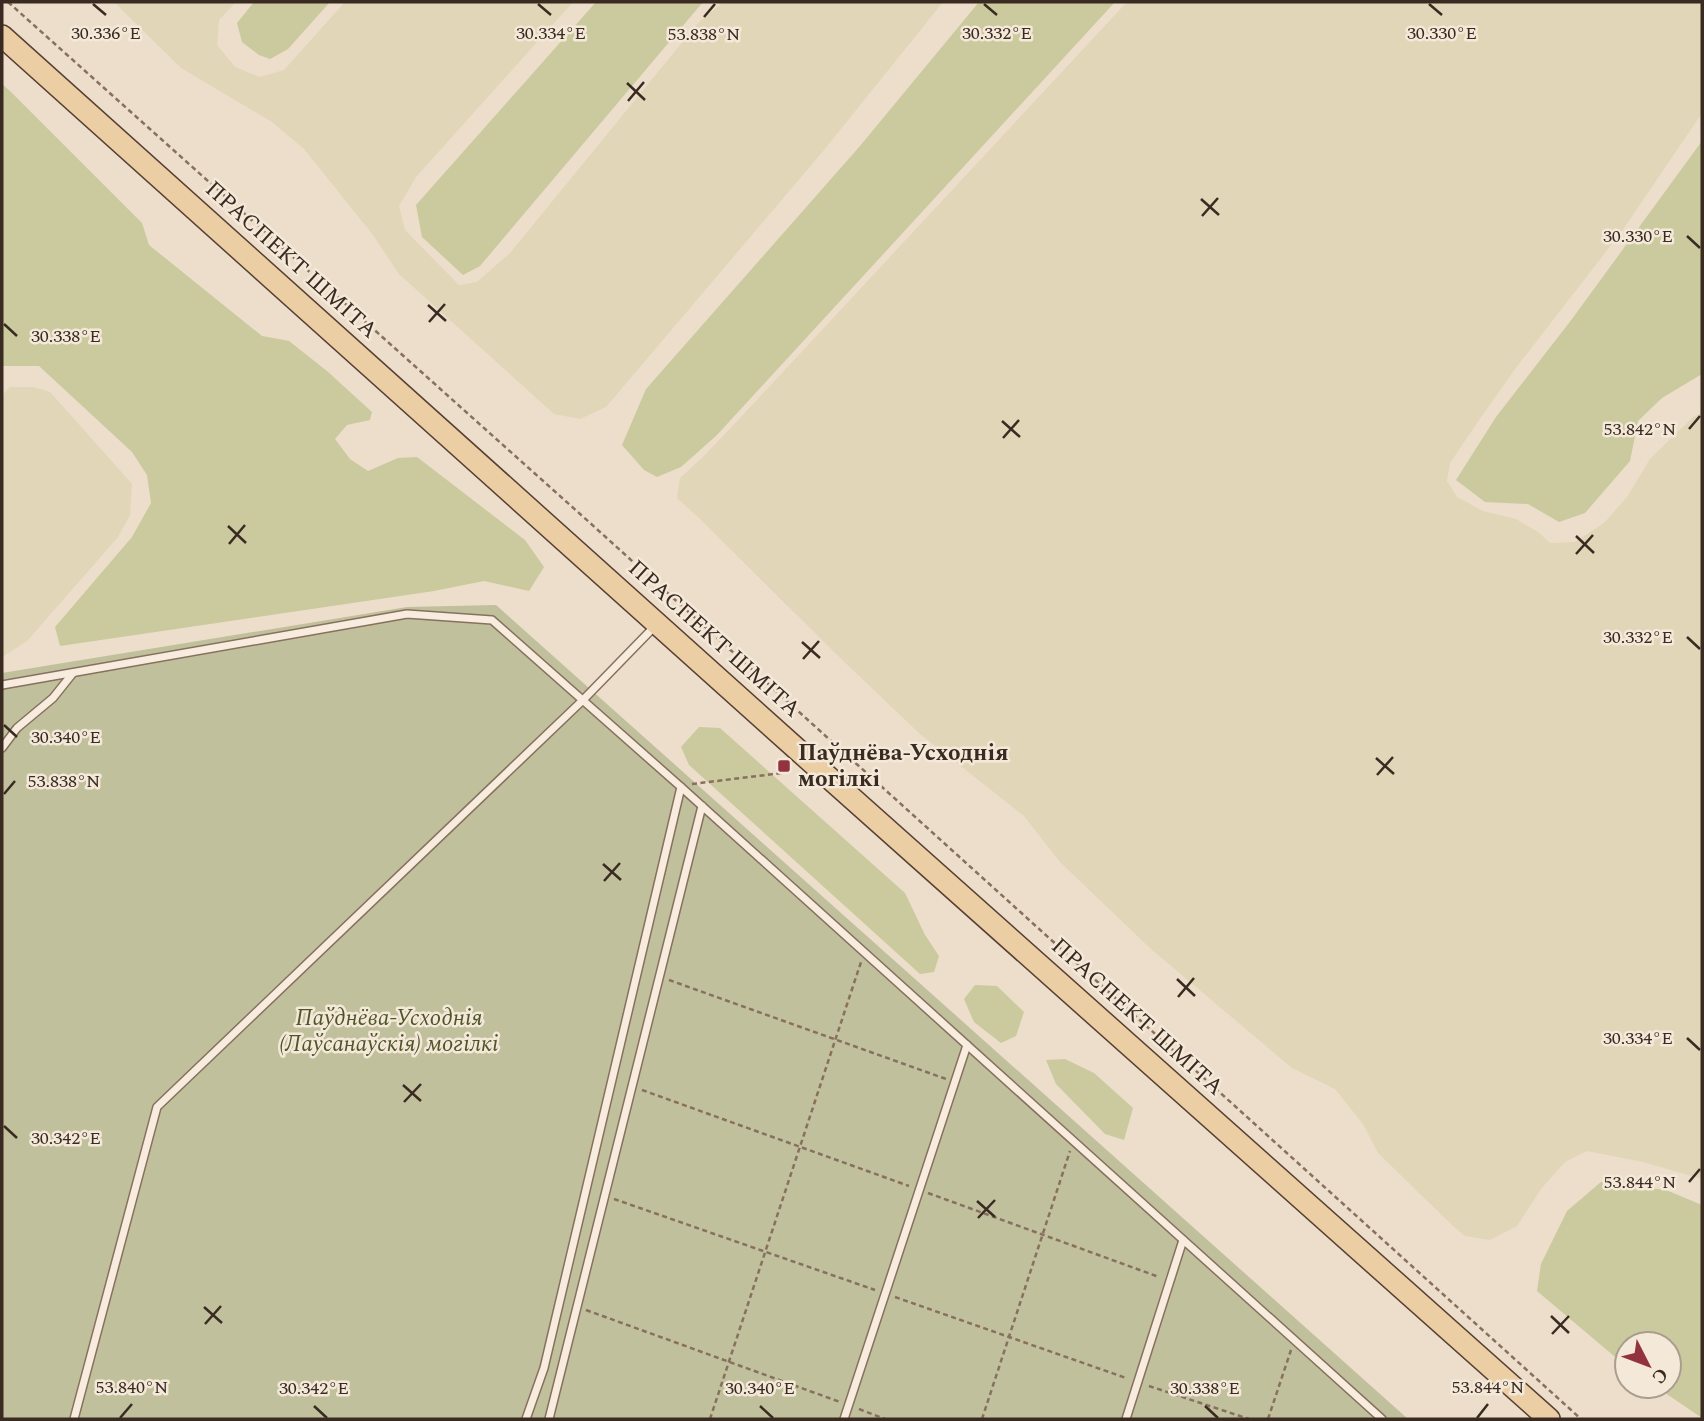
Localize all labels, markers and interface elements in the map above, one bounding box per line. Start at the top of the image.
text: 30.336°E [71,20,141,47]
text: 30.334°E [516,20,586,47]
text: 30.332°E [962,20,1032,47]
text: 30.330°E [1407,20,1477,47]
text: 53.838°N [668,21,740,48]
street label: ПРАСПЕКТ ШМІТА [197,173,385,347]
text: 30.330°E [1603,223,1673,250]
text: 30.338°E [31,323,101,350]
text: 53.842°N [1604,416,1676,443]
street label: ПРАСПЕКТ ШМІТА [620,552,808,726]
text: 30.332°E [1603,624,1673,651]
text: 30.340°E [31,724,101,751]
place label: Паўднёва-Усходнія могілкі [798,736,1009,797]
marker: Паўднёва-Усходнія могілкі [776,758,792,774]
text: 53.838°N [28,768,100,795]
street label: ПРАСПЕКТ ШМІТА [1043,930,1231,1104]
park label: Паўднёва-Усходнія (Лаўсанаўскія) могілкі [279,1001,499,1062]
text: 30.334°E [1603,1025,1673,1052]
text: 30.342°E [31,1125,101,1152]
text: 53.844°N [1604,1169,1676,1196]
north arrow [1613,1330,1683,1400]
text: С [1644,1361,1675,1390]
text: 53.840°N [96,1374,168,1401]
text: 53.844°N [1452,1374,1524,1401]
text: 30.342°E [279,1375,349,1402]
text: 30.340°E [725,1375,795,1402]
text: 30.338°E [1170,1375,1240,1402]

